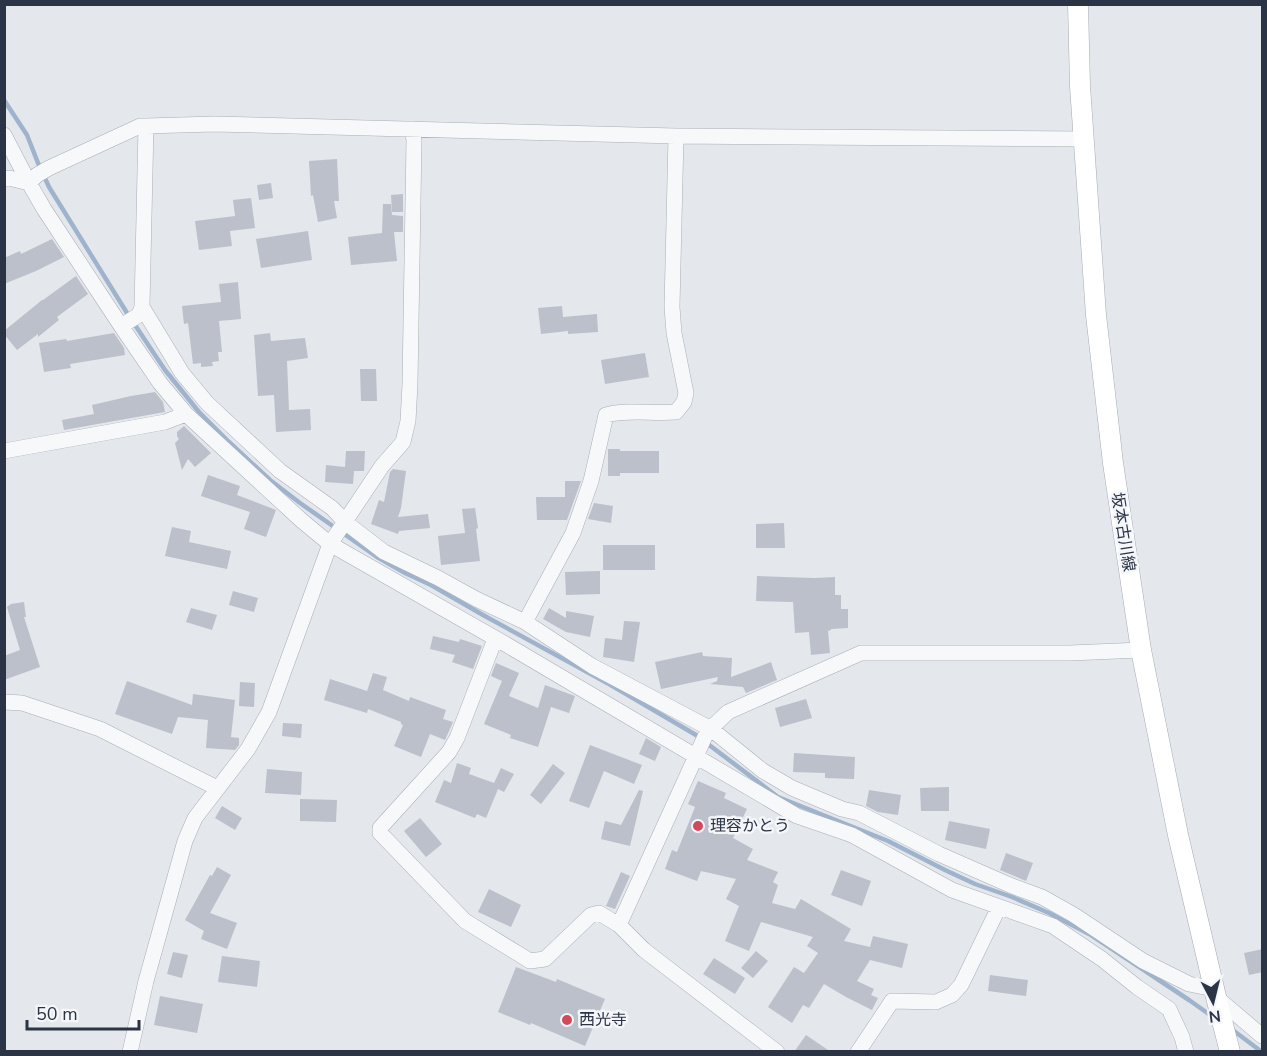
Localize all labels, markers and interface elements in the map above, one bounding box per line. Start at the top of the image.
street label: 坂本古川線 [1106,491,1140,573]
place label: 理容かとう [710,815,790,837]
marker: 理容かとう [691,819,705,833]
north arrow [1183,972,1243,1032]
scale bar [27,993,140,1031]
text: 50 m [36,1002,78,1026]
text: N [1207,1004,1222,1028]
place label: 西光寺 [579,1009,627,1031]
marker: 西光寺 [560,1013,574,1027]

